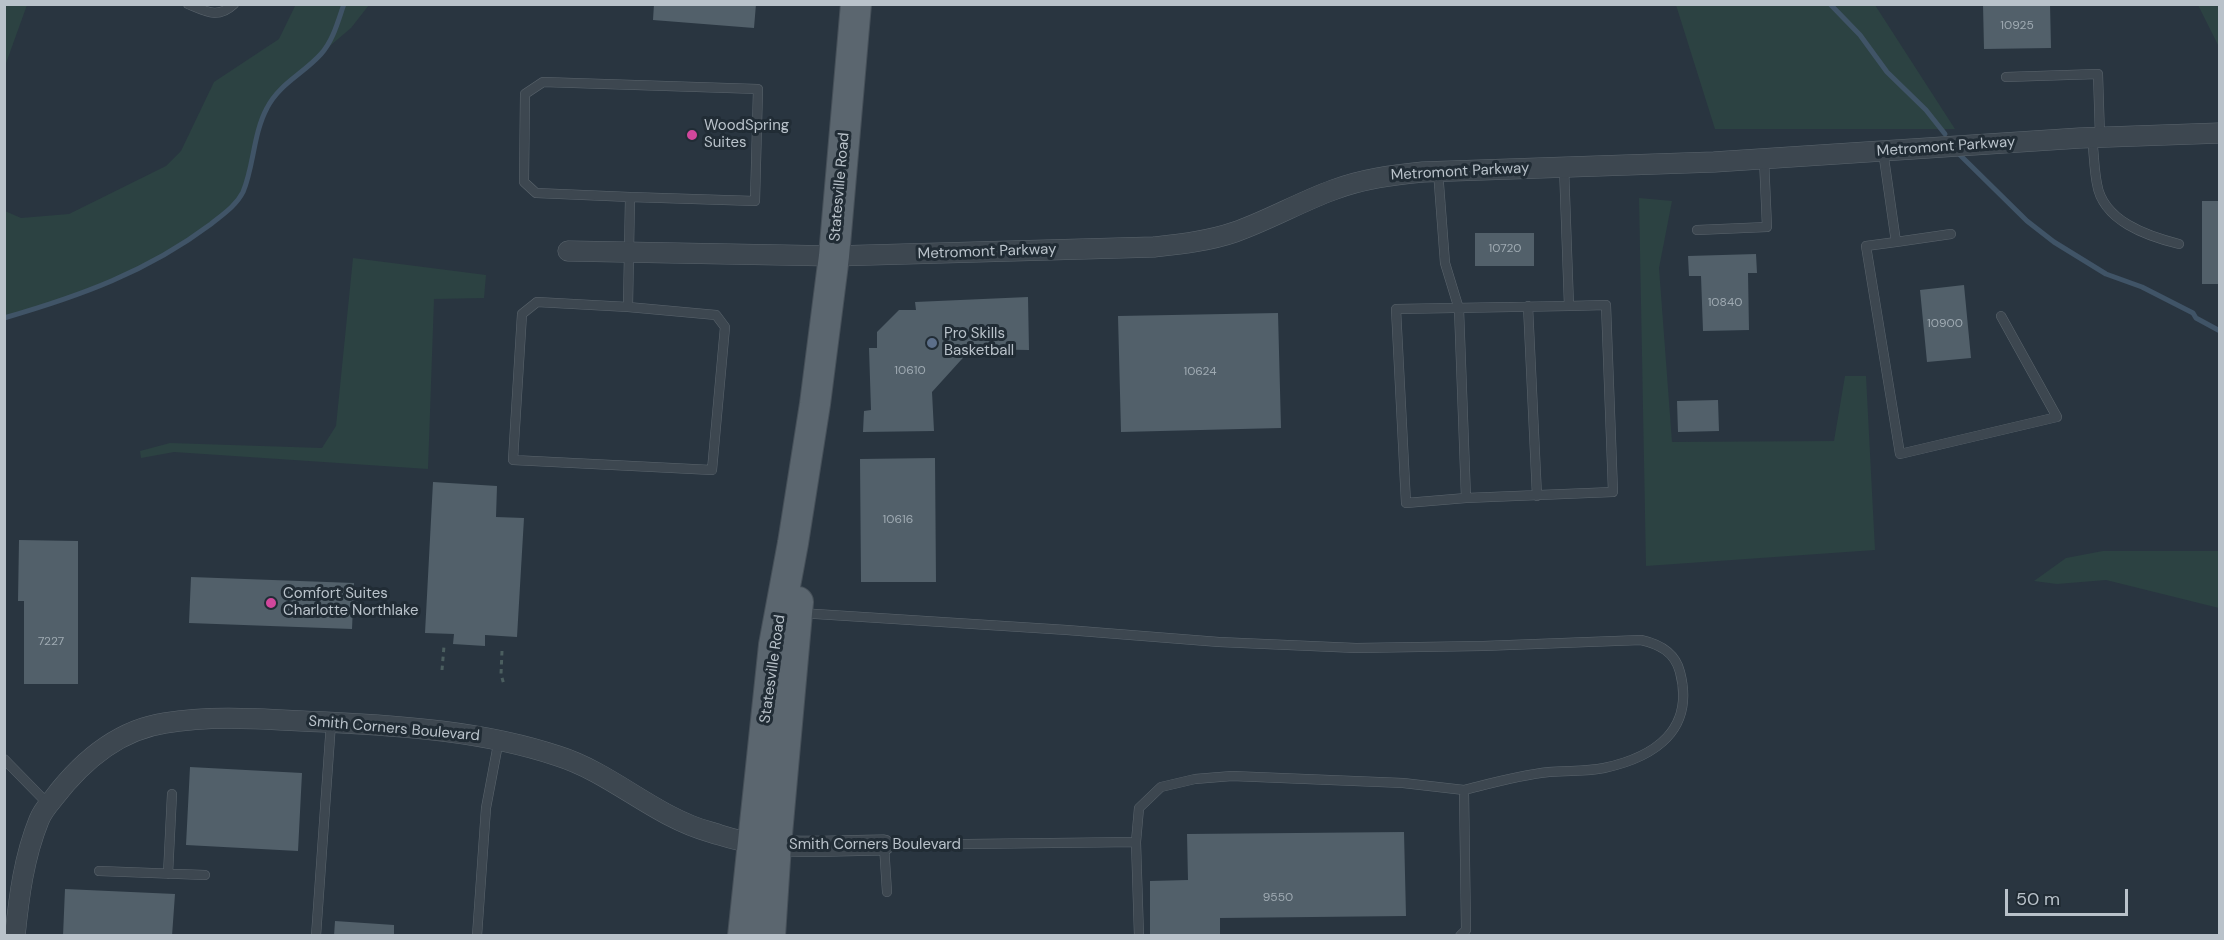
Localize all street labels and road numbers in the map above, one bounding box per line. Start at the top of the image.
street label: Statesville Road [826,132,854,242]
street label: Metromont Parkway [1876,133,2016,161]
street label: Metromont Parkway [1390,159,1530,185]
street label: Metromont Parkway [917,241,1057,263]
street label: Statesville Road [756,614,790,724]
street label: Smith Corners Boulevard [308,713,480,745]
street label: Smith Corners Boulevard [789,836,961,854]

